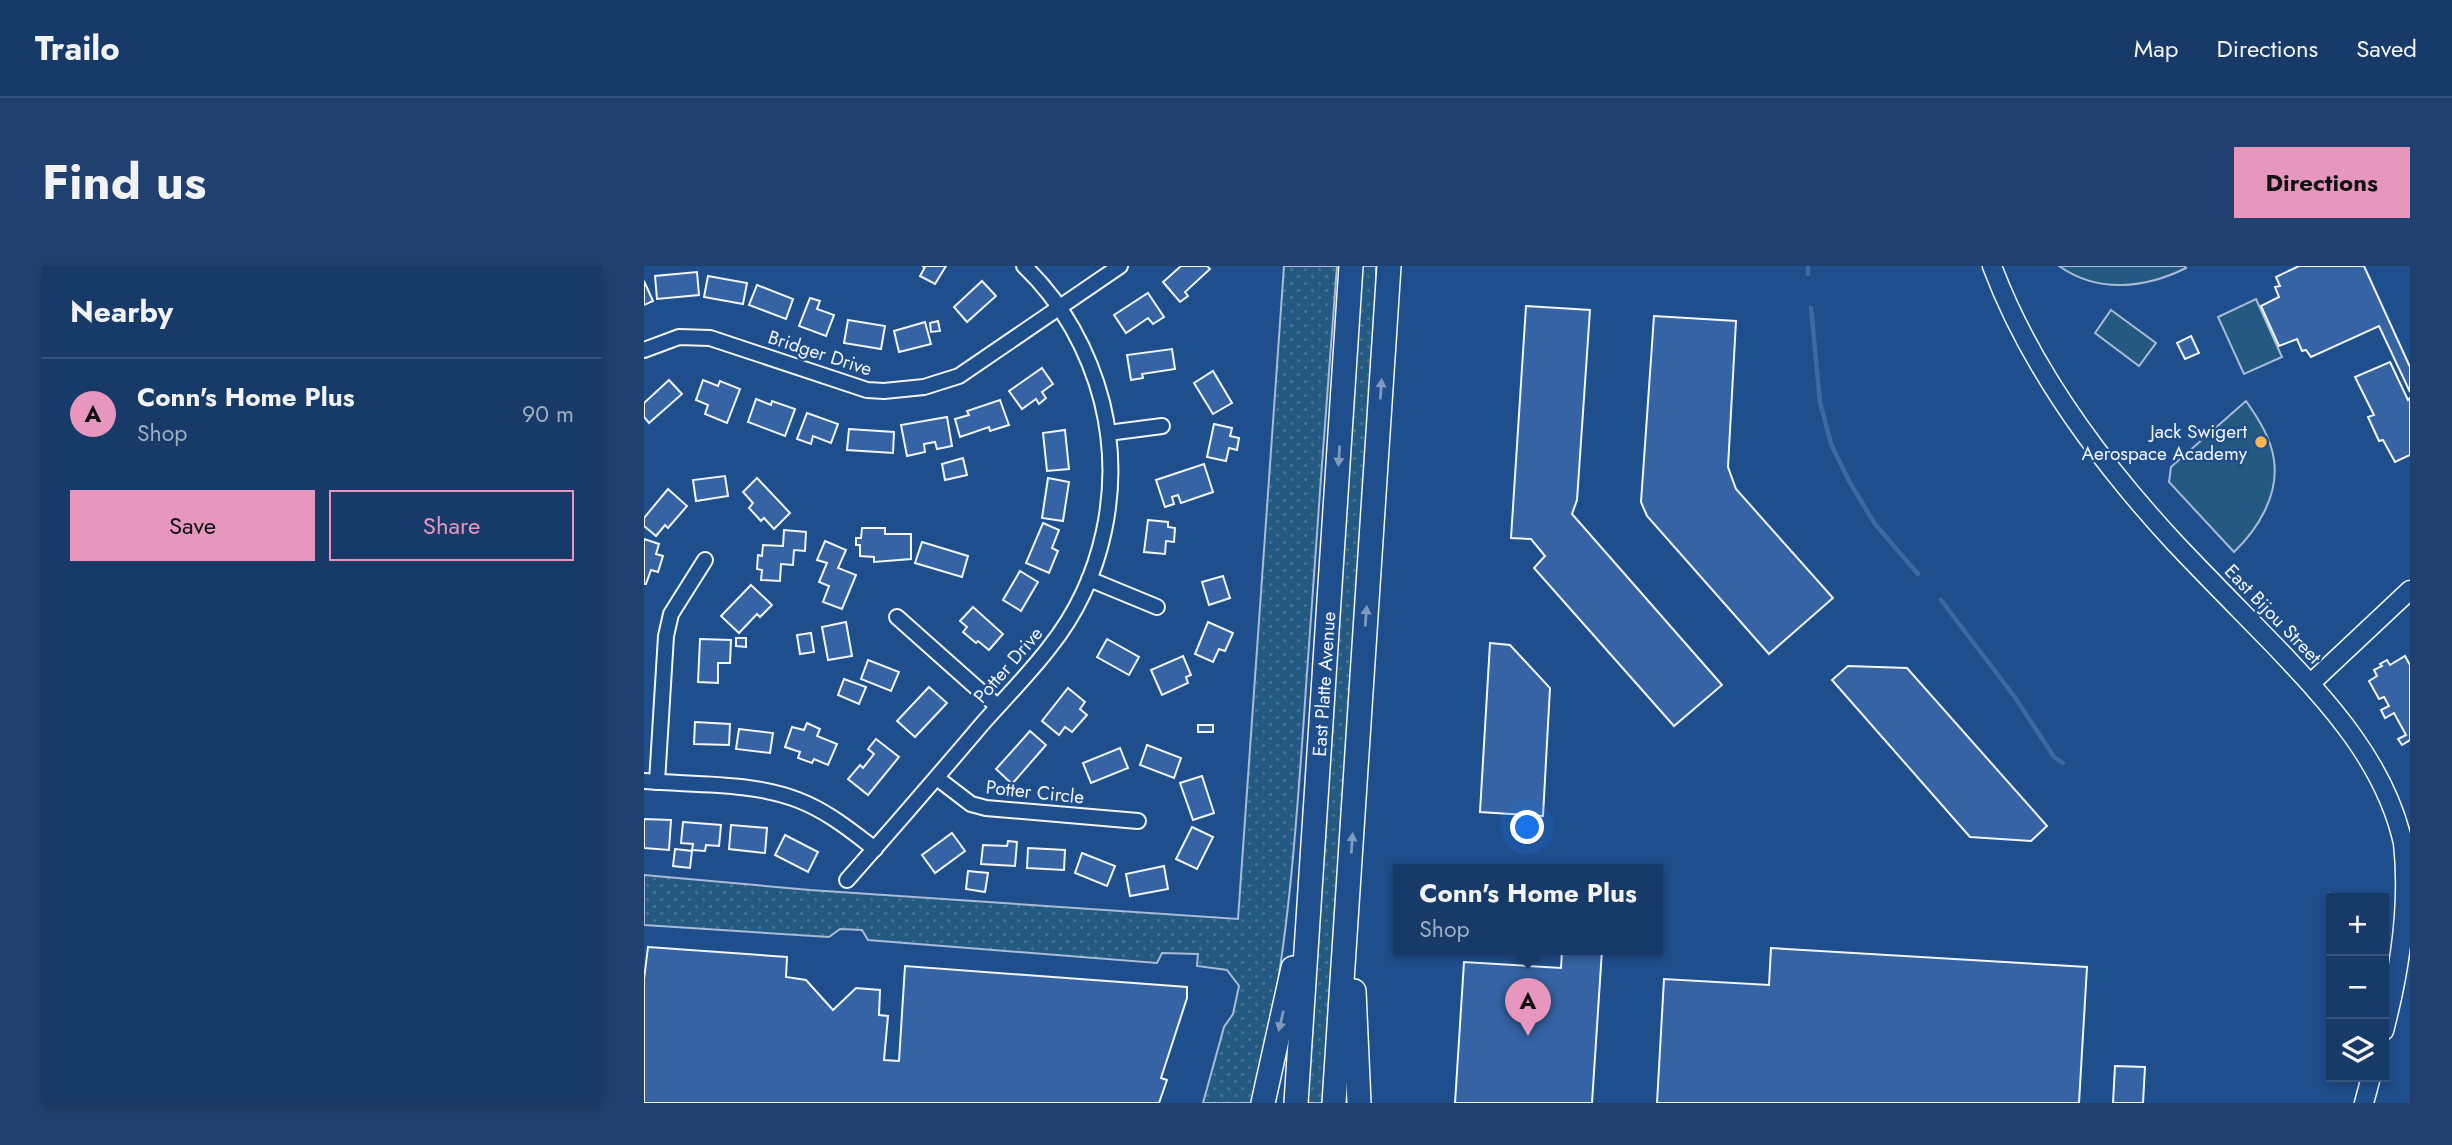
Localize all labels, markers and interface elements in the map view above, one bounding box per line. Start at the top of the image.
text: Trailo [35,25,120,72]
text: Map [2134,31,2179,66]
text: Directions [2217,31,2318,66]
text: Saved [2356,31,2417,66]
text: Find us [42,147,206,217]
button: Directions [2234,147,2410,218]
text: Nearby [70,290,173,333]
street label: Bridger Drive [764,323,876,383]
text: Conn's Home Plus [137,378,355,416]
one-way arrow [1376,378,1387,400]
text: A [85,397,101,431]
text: 90 m [522,397,574,431]
text: Shop [137,416,187,450]
place label: Jack Swigert Aerospace Academy [2081,418,2248,467]
marker: Jack Swigert Aerospace Academy [2253,434,2269,450]
one-way arrow [1333,446,1344,468]
button: Save [70,490,315,561]
button: Share [329,490,574,561]
street label: East Bijou Street [2218,558,2328,670]
one-way arrow [1361,605,1372,627]
street label: East Platte Avenue [1305,610,1342,757]
street label: Potter Drive [967,621,1049,709]
street label: Potter Circle [984,773,1086,811]
your location [1510,810,1544,844]
one-way arrow [1346,832,1357,854]
popup [1393,864,1663,955]
text: Conn's Home Plus [1419,874,1637,912]
map controls [2326,893,2389,1082]
button: + [2326,893,2389,956]
text: Shop [1419,912,1470,946]
button: − [2326,956,2389,1019]
pin: A [1505,978,1551,1036]
one-way arrow [1275,1010,1286,1032]
button: layers [2326,1019,2389,1082]

